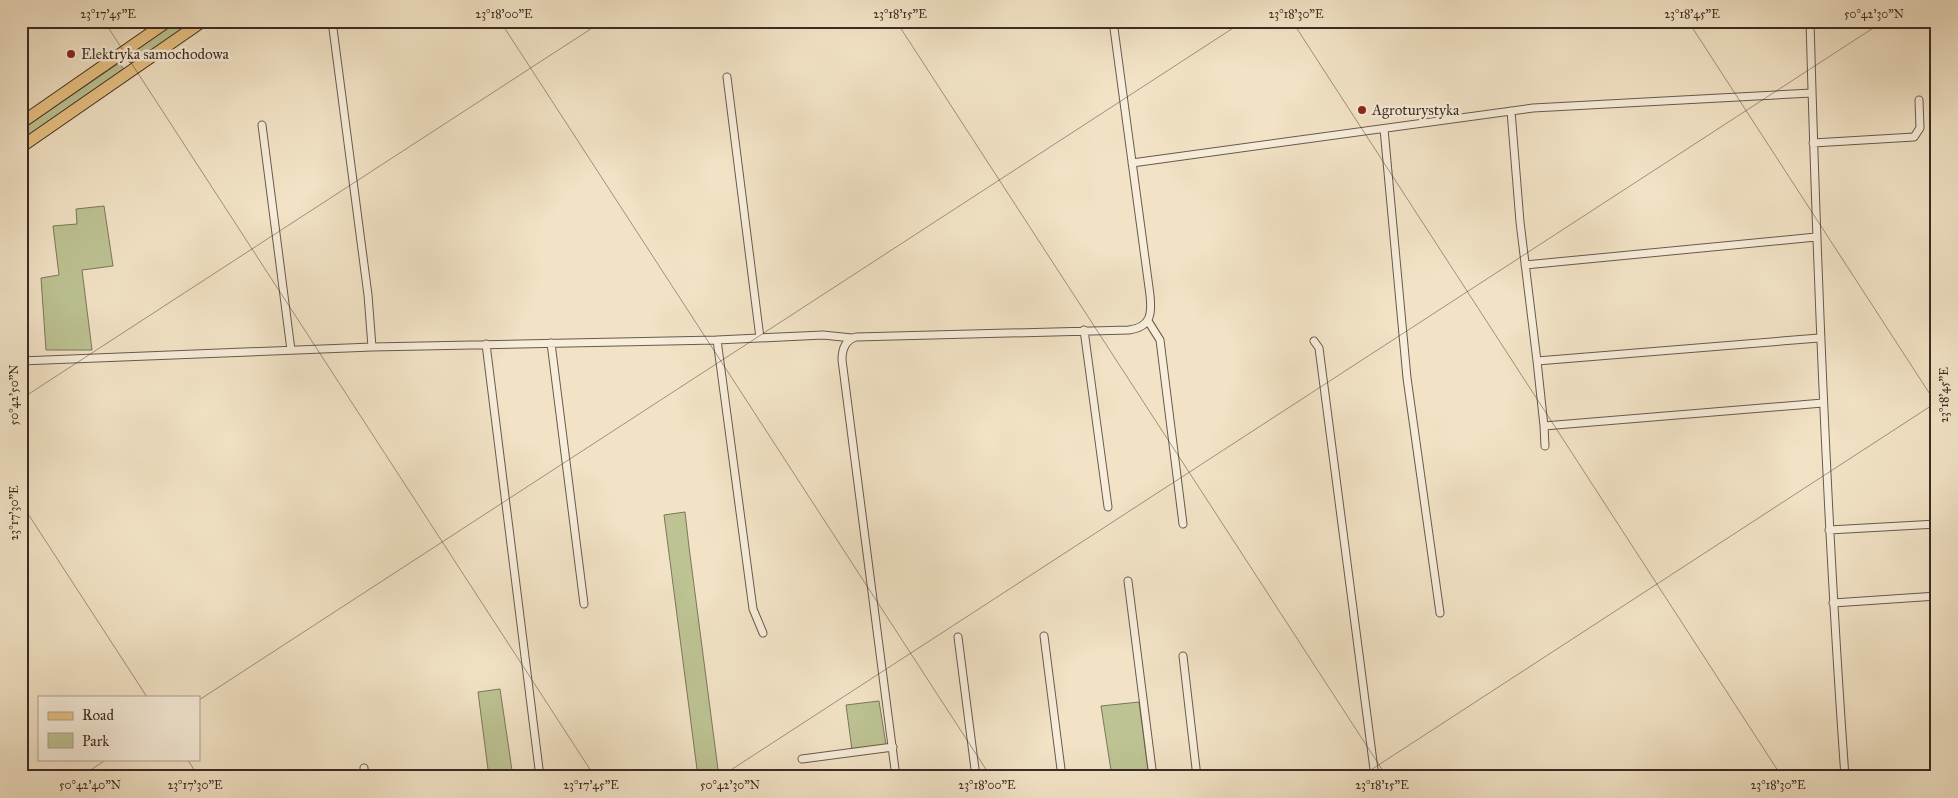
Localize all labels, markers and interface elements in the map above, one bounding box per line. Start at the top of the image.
text: 23°17'45"E [80,7,136,21]
text: 23°18'00"E [475,7,533,21]
text: 23°18'15"E [873,7,927,21]
text: 23°18'30"E [1268,7,1324,21]
text: 23°18'45"E [1664,7,1720,21]
text: 50°42'30"N [1844,7,1904,21]
place label: Elektryka samochodowa [81,45,229,63]
marker: Elektryka samochodowa [65,48,77,60]
place label: Agroturystyka [1371,101,1460,119]
marker: Agroturystyka [1356,104,1368,116]
text: 50°42'50"N [7,365,21,425]
text: 23°18'45"E [1937,367,1951,423]
text: 23°17'30"E [7,485,21,541]
legend [38,696,200,760]
text: Road [82,706,114,724]
text: Park [82,732,109,750]
text: 50°42'40"N [59,778,121,792]
text: 23°17'30"E [167,778,223,792]
text: 23°17'45"E [563,778,619,792]
text: 50°42'30"N [700,778,760,792]
text: 23°18'00"E [958,778,1016,792]
text: 23°18'15"E [1355,778,1409,792]
text: 23°18'30"E [1750,778,1806,792]

